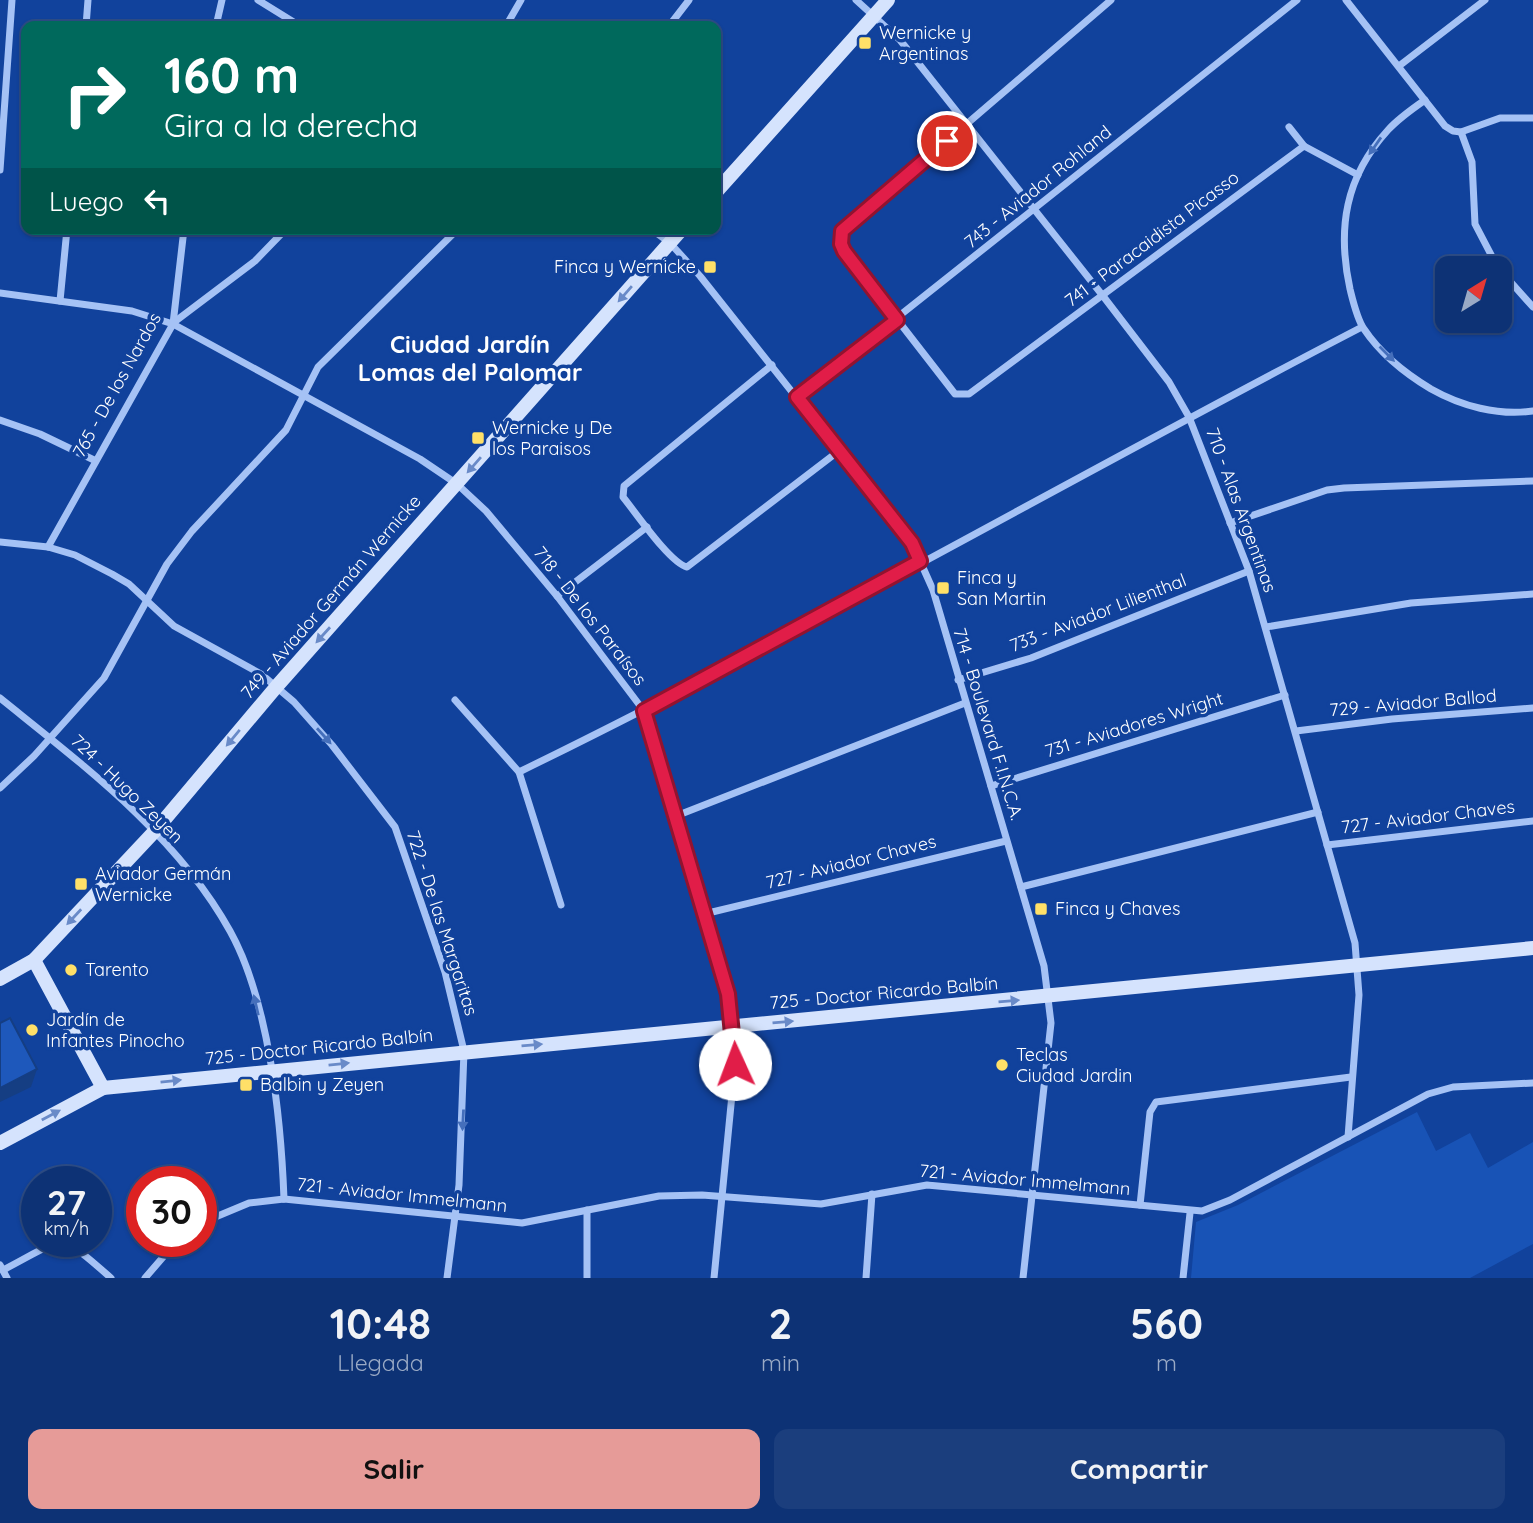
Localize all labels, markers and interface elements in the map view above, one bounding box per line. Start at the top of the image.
place label: Wernicke y Argentinas [879,21,971,65]
marker: Wernicke y Argentinas [857,35,873,51]
text: 160 m [164,44,299,105]
icon: right [49,49,140,140]
text: Gira a la derecha [164,105,418,145]
pin [917,111,977,171]
street label: 743 - Aviador Rohland [959,120,1116,253]
icon: arrive [928,122,966,160]
one-way arrow [1369,137,1383,155]
street label: 741 - Paracaidista Picasso [1060,166,1243,312]
icon: left [138,182,176,220]
text: Luego [49,185,124,218]
place label: Finca y Wernicke [554,255,696,278]
north arrow [1435,256,1512,332]
map controls [1435,256,1512,333]
marker: Finca y Wernicke [702,259,718,275]
one-way arrow [617,285,633,303]
street label: 765 - De los Nardos [67,308,166,461]
district label: Ciudad Jardín Lomas del Palomar [358,329,582,387]
one-way arrow [1378,346,1395,362]
place label: Wernicke y De los Paraisos [492,416,613,460]
street label: 710 - Alas Argentinas [1201,424,1282,595]
marker: Wernicke y De los Paraisos [470,430,486,446]
one-way arrow [467,456,482,473]
street label: 749 - Aviador Germán Wernicke [236,490,426,703]
street label: 718 - De los Paraísos [529,541,652,690]
place label: Finca y San Martin [957,566,1046,610]
street label: 733 - Aviador Lilienthal [1006,568,1189,657]
marker: Finca y San Martin [935,580,951,596]
street label: 714 - Boulevard F.I.N.C.A. [948,625,1029,823]
one-way arrow [315,626,331,644]
street label: 729 - Aviador Ballod [1328,684,1497,721]
street label: 731 - Aviadores Wright [1042,686,1226,763]
one-way arrow [316,727,332,745]
street label: 724 - Hugo Zeyen [66,729,188,848]
one-way arrow [226,730,241,747]
street label: 727 - Aviador Chaves [1340,794,1516,839]
street label: 722 - De las Margaritas [402,827,483,1018]
street label: 727 - Aviador Chaves [763,829,938,894]
place label: Aviador Germán Wernicke [95,862,231,906]
marker: Aviador Germán Wernicke [73,876,89,892]
place label: Finca y Chaves [1055,897,1180,920]
marker: Finca y Chaves [1033,901,1049,917]
one-way arrow [66,908,82,926]
place label: Tarento [85,958,149,981]
marker: Tarento [63,962,79,978]
street label: 725 - Doctor Ricardo Balbín [769,971,999,1014]
one-way arrow [250,993,261,1015]
one-way arrow [999,995,1021,1006]
place label: Jardín de Infantes Pinocho [46,1008,185,1052]
one-way arrow [772,1016,794,1027]
marker: Jardín de Infantes Pinocho [24,1022,40,1038]
street label: 725 - Doctor Ricardo Balbín [204,1023,434,1070]
position arrow [698,1027,772,1101]
one-way arrow [521,1039,543,1050]
place label: Teclas Ciudad Jardin [1016,1043,1132,1087]
marker: Teclas Ciudad Jardin [994,1057,1010,1073]
one-way arrow [328,1058,350,1069]
place label: Balbin y Zeyen [260,1073,384,1096]
one-way arrow [160,1075,182,1086]
marker: Balbin y Zeyen [238,1077,254,1093]
one-way arrow [42,1109,61,1121]
one-way arrow [457,1109,468,1131]
street label: 721 - Aviador Immelmann [919,1159,1131,1200]
speed limit sign: 30 [126,1166,217,1257]
street label: 721 - Aviador Immelmann [296,1172,508,1217]
text: 27 [47,1180,86,1224]
text: km/h [44,1217,89,1240]
text: 10:48 [330,1297,431,1350]
text: 2 [769,1297,792,1350]
text: 560 [1130,1297,1203,1350]
text: Llegada [337,1348,424,1377]
text: min [761,1348,800,1377]
text: m [1156,1348,1177,1377]
button: Salir [28,1429,760,1509]
button: Compartir [774,1429,1505,1509]

